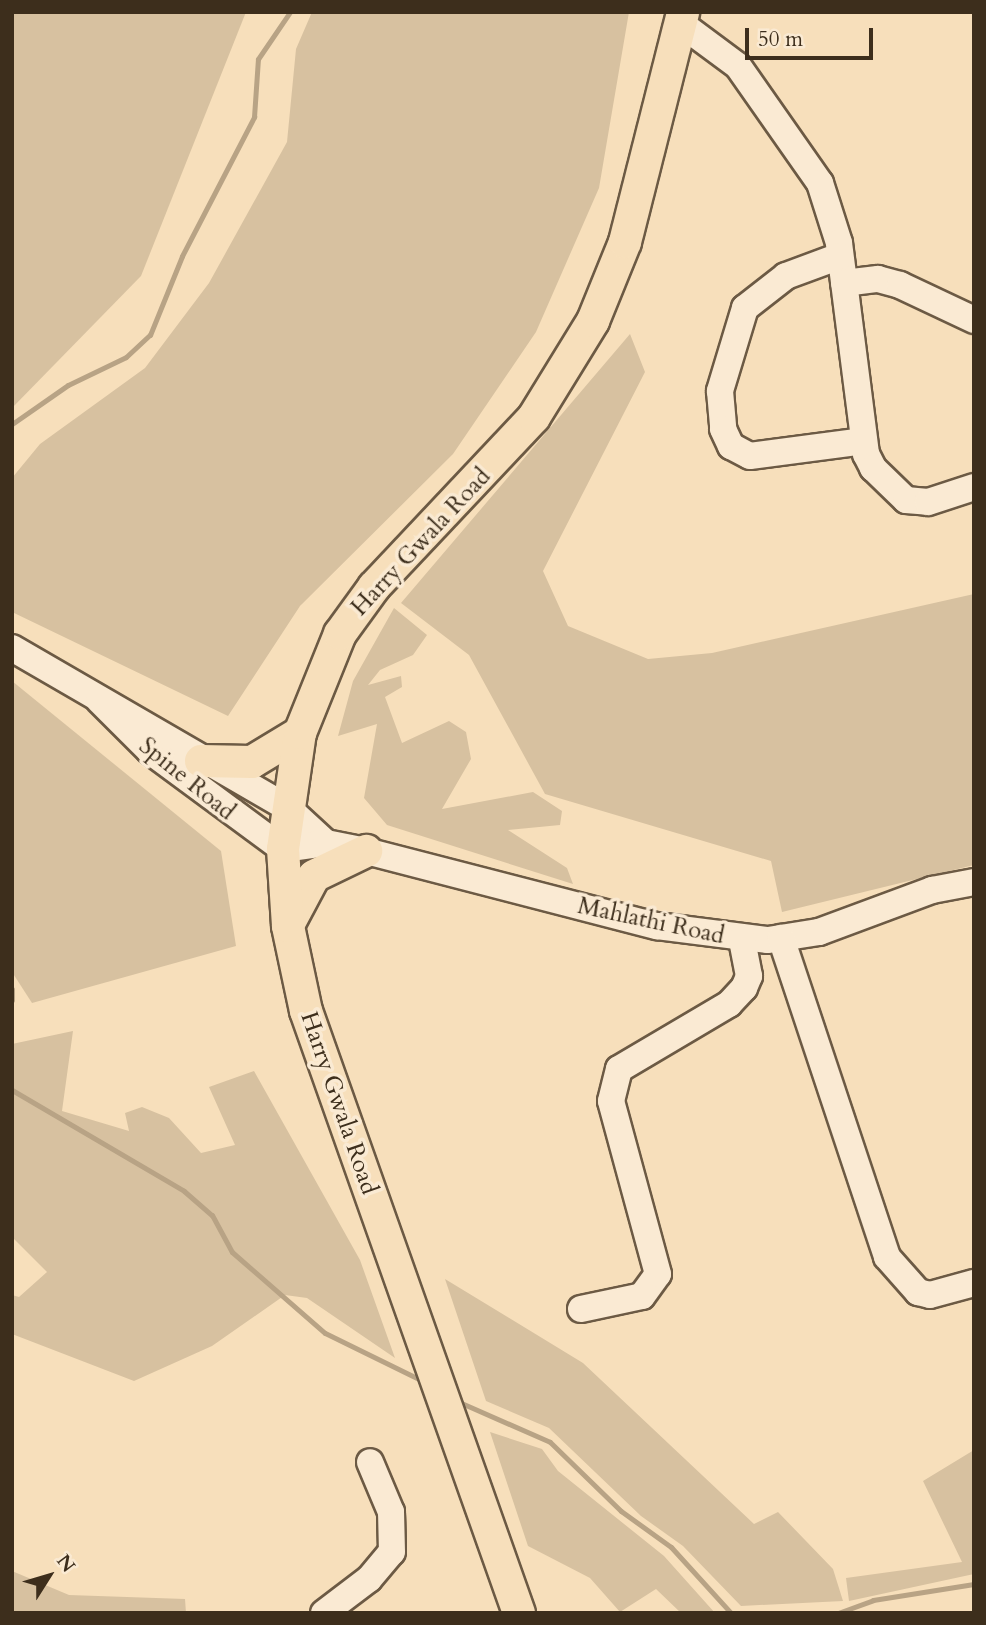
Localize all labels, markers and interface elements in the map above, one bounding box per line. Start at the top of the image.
scale bar [748,14,876,58]
text: 50 m [758,25,803,54]
street label: Harry Gwala Road [345,462,497,622]
street label: Spine Road [133,732,241,826]
street label: Mahlathi Road [575,891,727,951]
street label: Harry Gwala Road [294,1008,384,1198]
north arrow [14,1541,84,1611]
text: N [50,1549,81,1578]

